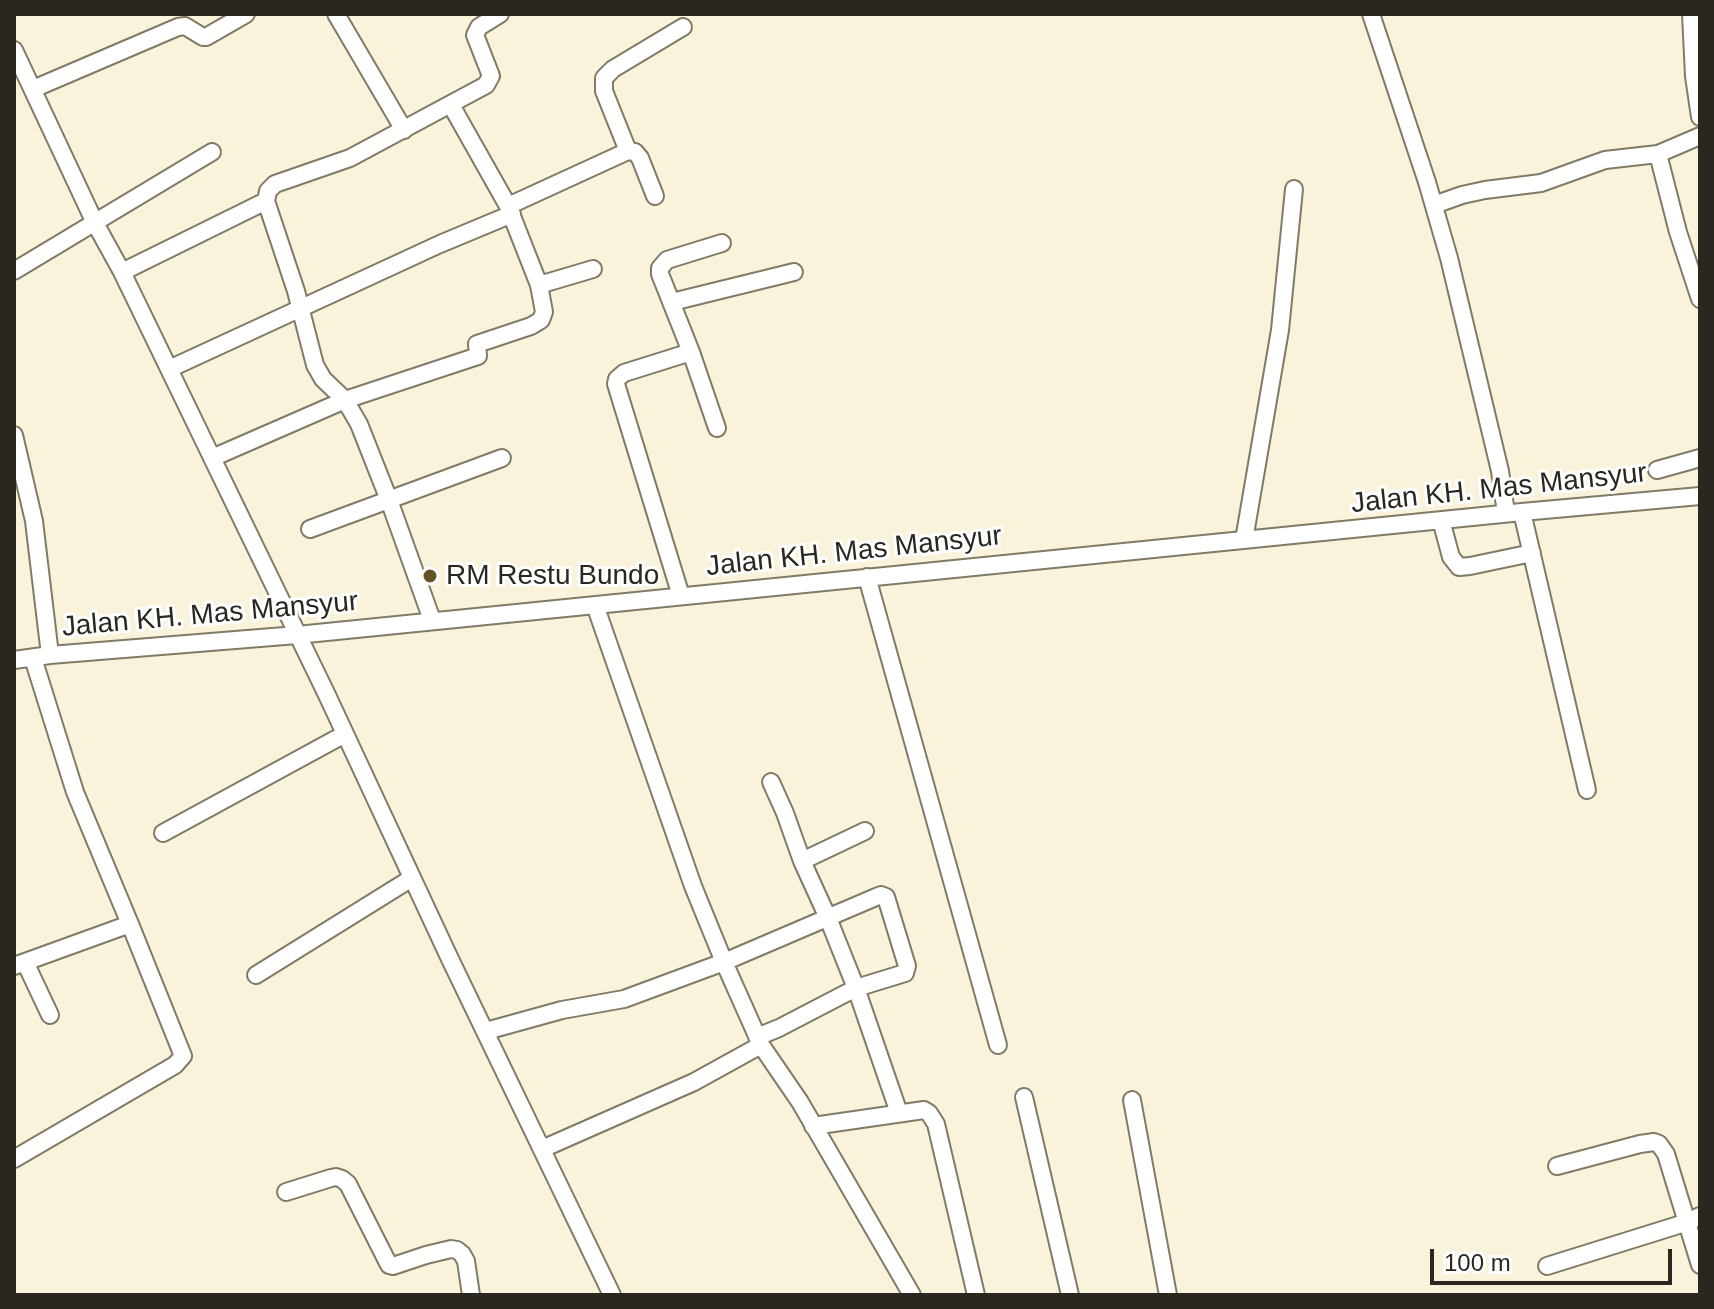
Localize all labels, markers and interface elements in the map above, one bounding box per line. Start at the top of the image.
street label: Jalan KH. Mas Mansyur [1349,457,1649,521]
street label: Jalan KH. Mas Mansyur [704,520,1004,584]
place label: RM Restu Bundo [446,559,659,593]
marker: RM Restu Bundo [421,567,439,585]
street label: Jalan KH. Mas Mansyur [60,585,360,645]
scale bar [1434,1233,1676,1283]
text: 100 m [1444,1249,1511,1276]

